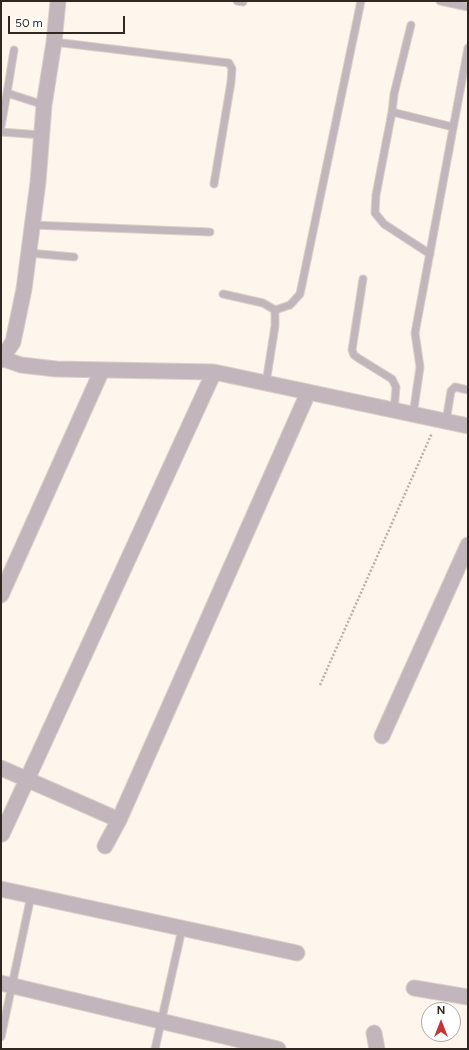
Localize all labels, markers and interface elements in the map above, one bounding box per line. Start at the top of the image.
scale bar [10,8,127,34]
text: 50 m [15,16,43,30]
north arrow [421,1002,461,1042]
text: N [437,1004,445,1017]

